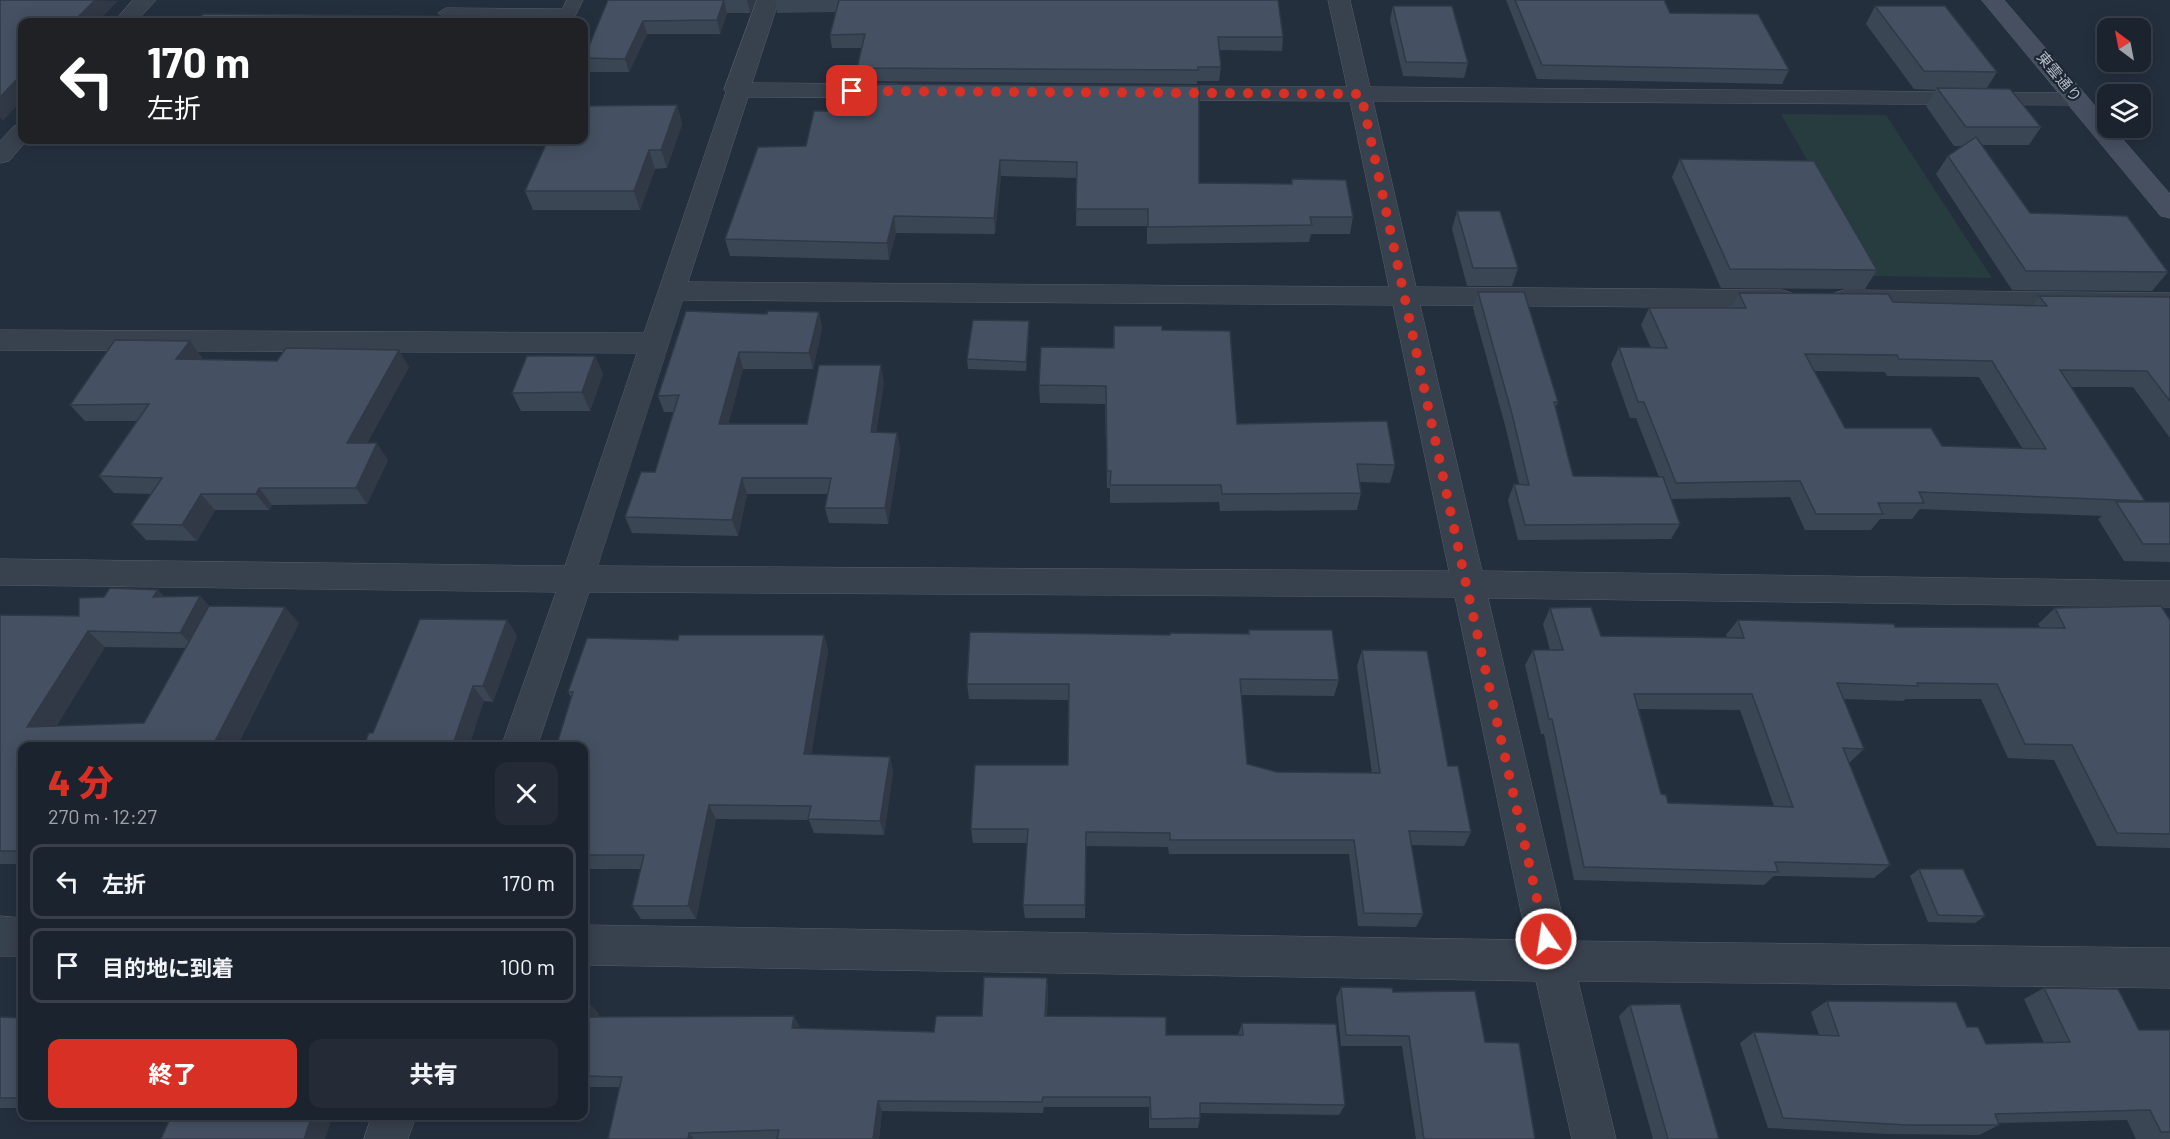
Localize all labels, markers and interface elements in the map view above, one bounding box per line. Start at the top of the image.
north arrow [2097,18,2151,72]
map controls [2097,18,2151,138]
text: 170 m [147,36,250,86]
icon: left [48,42,126,120]
street label: 東雲通り [2034,48,2086,105]
pin [826,65,877,116]
icon: arrive [835,74,868,107]
button: layers [2097,84,2151,138]
text: 左折 [147,91,201,123]
text: 4 分 [48,760,114,803]
button: close [495,762,558,825]
text: 270 m · 12:27 [48,804,157,828]
icon: left [51,865,84,898]
text: 170 m [502,869,555,895]
text: 左折 [102,870,146,896]
position arrow [1514,907,1578,971]
icon: arrive [51,949,84,982]
text: 100 m [500,953,555,979]
text: 目的地に到着 [102,954,234,980]
button: 終了 [48,1039,297,1108]
button: 共有 [309,1039,558,1108]

